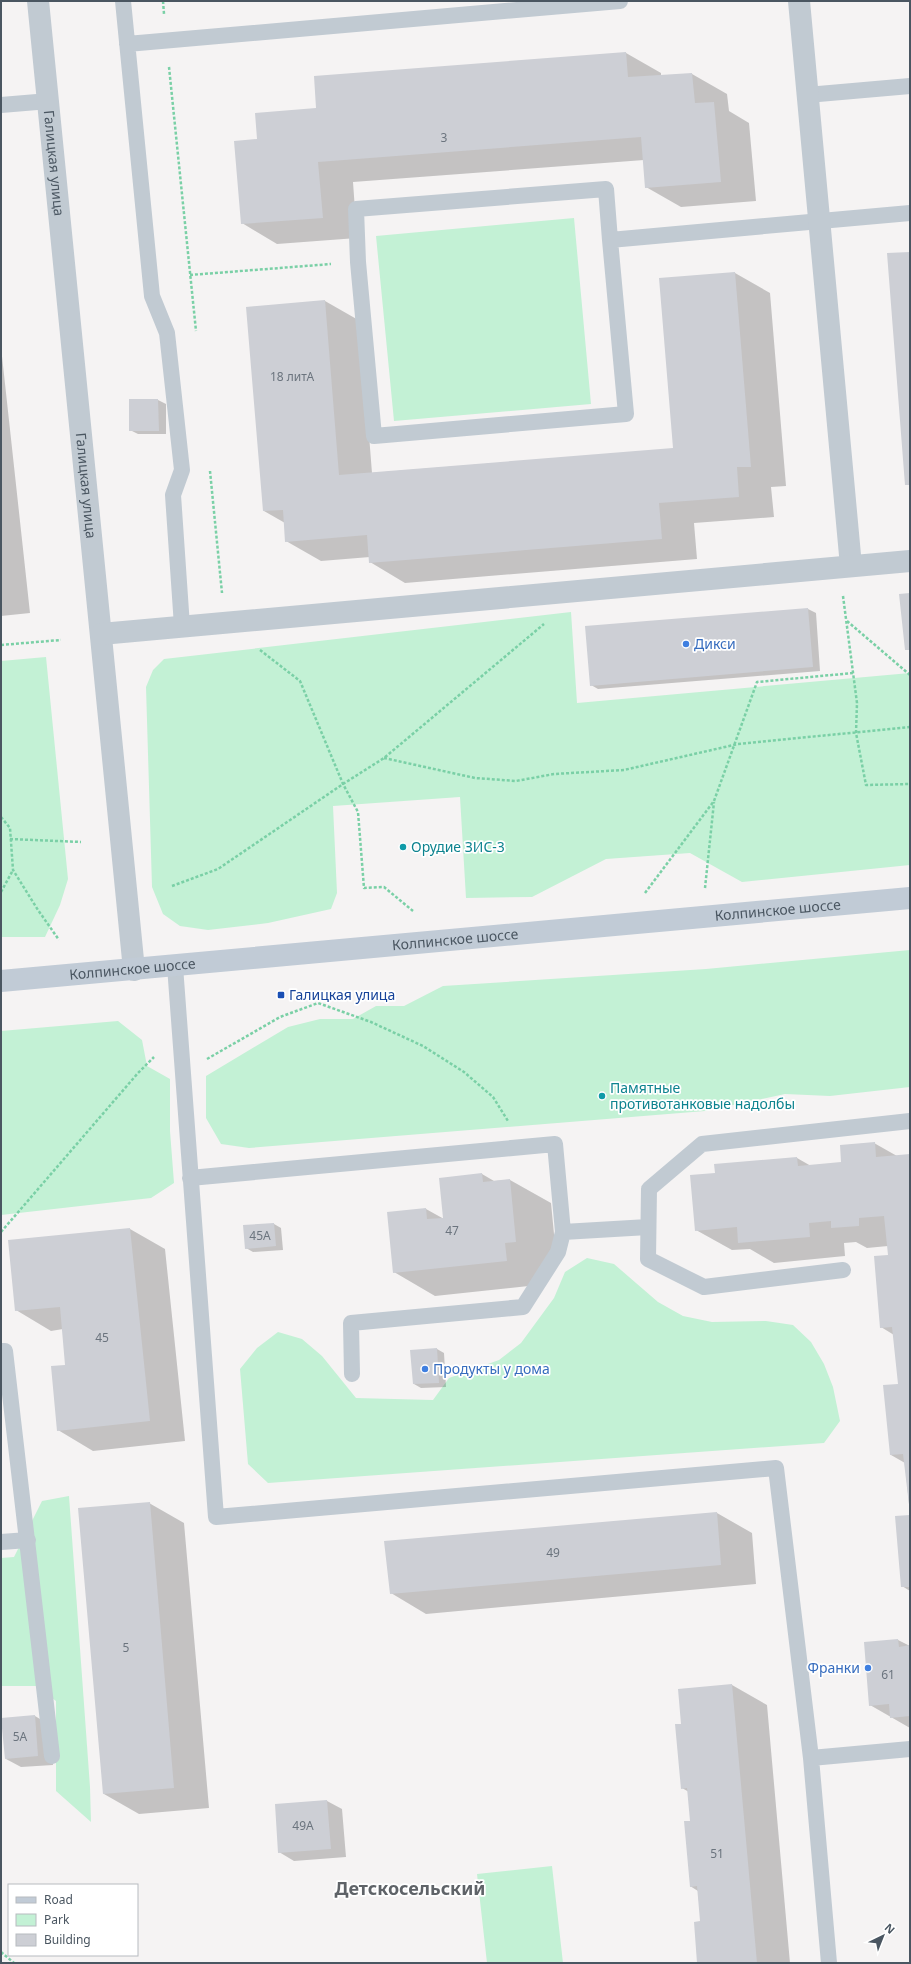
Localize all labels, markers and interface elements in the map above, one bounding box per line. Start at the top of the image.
street label: Галицкая улица [40,109,69,217]
house number: 3 [441,129,448,146]
house number: 18 литА [270,368,314,385]
street label: Галицкая улица [72,432,101,539]
place label: Дикси [694,634,736,653]
marker: Дикси [681,639,691,649]
place label: Орудие ЗИС-3 [411,837,505,856]
marker: Орудие ЗИС-3 [398,842,408,852]
street label: Колпинское шоссе [714,894,842,925]
street label: Колпинское шоссе [391,924,519,954]
street label: Колпинское шоссе [68,953,197,984]
place label: Галицкая улица [289,985,395,1004]
marker: Галицкая улица [276,990,286,1000]
place label: Памятные противотанковые надолбы [610,1078,795,1113]
marker: Памятные противотанковые надолбы [597,1091,607,1101]
house number: 47 [445,1222,459,1239]
house number: 45А [249,1227,271,1244]
house number: 45 [95,1329,109,1346]
place label: Продукты у дома [433,1359,550,1378]
marker: Продукты у дома [420,1364,430,1374]
house number: 49 [546,1544,560,1561]
house number: 5 [123,1639,130,1656]
place label: Франки [808,1658,860,1677]
marker: Франки [863,1663,873,1673]
house number: 61 [881,1666,895,1683]
house number: 5А [13,1728,28,1745]
house number: 49А [292,1817,314,1834]
house number: 51 [710,1845,724,1862]
district label: Детскосельский [335,1876,485,1900]
legend [8,1884,138,1956]
text: Road [44,1891,73,1908]
text: Park [44,1911,70,1928]
north arrow [863,1916,903,1956]
text: N [882,1920,899,1937]
text: Building [44,1931,91,1948]

